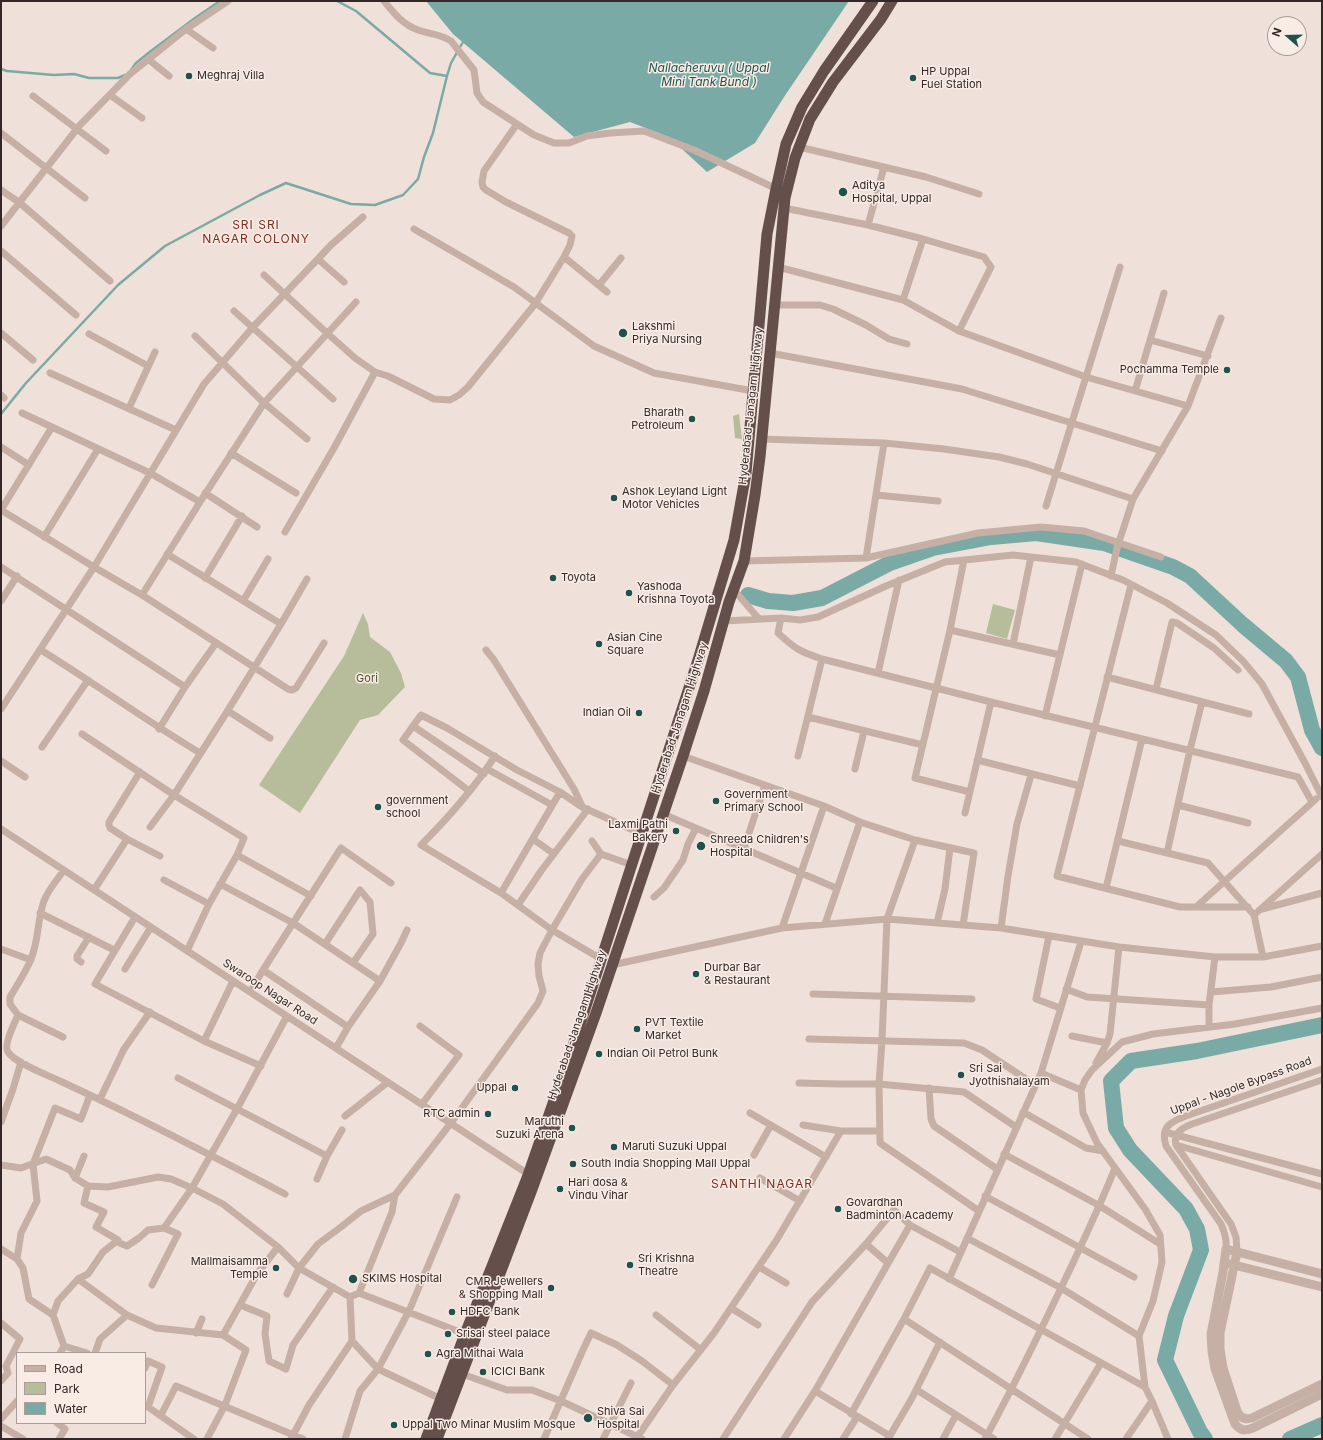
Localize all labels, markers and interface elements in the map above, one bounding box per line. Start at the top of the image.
north arrow [1267,16,1307,56]
text: N [1269,26,1285,39]
water label: Nallacheruvu ( Uppal Mini Tank Bund ) [649,61,769,89]
place label: HP Uppal Fuel Station [921,65,982,91]
place label: Meghraj Villa [197,69,264,83]
marker: Meghraj Villa [184,71,194,81]
marker: HP Uppal Fuel Station [908,73,918,83]
place label: Aditya Hospital, Uppal [852,179,931,205]
marker: Aditya Hospital, Uppal [837,186,849,198]
district label: SRI SRI NAGAR COLONY [202,218,310,246]
place label: Lakshmi Priya Nursing [632,320,702,346]
marker: Lakshmi Priya Nursing [617,327,629,339]
street label: Hyderabad-Janagam Highway [736,327,766,485]
place label: Pochamma Temple [1120,363,1219,377]
marker: Pochamma Temple [1222,365,1232,375]
place label: Bharath Petroleum [631,406,684,432]
marker: Bharath Petroleum [687,414,697,424]
place label: Ashok Leyland Light Motor Vehicles [622,485,727,511]
marker: Ashok Leyland Light Motor Vehicles [609,493,619,503]
place label: Toyota [561,571,596,585]
marker: Toyota [548,573,558,583]
place label: Yashoda Krishna Toyota [637,580,714,606]
marker: Yashoda Krishna Toyota [624,588,634,598]
place label: Asian Cine Square [607,631,662,657]
marker: Asian Cine Square [594,639,604,649]
street label: Hyderabad-Janagam Highway [649,641,711,795]
park label: Gori [356,672,378,686]
place label: Indian Oil [583,706,631,720]
marker: Indian Oil [634,708,644,718]
place label: Government Primary School [724,788,803,814]
place label: government school [386,794,448,820]
marker: Government Primary School [711,796,721,806]
marker: government school [373,802,383,812]
place label: Laxmi Pathi Bakery [608,818,668,844]
marker: Laxmi Pathi Bakery [671,826,681,836]
place label: Shreeda Children's Hospital [710,833,809,859]
marker: Shreeda Children's Hospital [695,840,707,852]
street label: Hyderabad-Janagam Highway [545,948,609,1102]
street label: Swaroop Nagar Road [220,956,320,1028]
place label: Durbar Bar & Restaurant [704,961,770,987]
marker: Durbar Bar & Restaurant [691,969,701,979]
place label: PVT Textile Market [645,1016,704,1042]
marker: PVT Textile Market [632,1024,642,1034]
place label: Indian Oil Petrol Bunk [607,1047,718,1061]
marker: Indian Oil Petrol Bunk [594,1049,604,1059]
street label: Uppal - Nagole Bypass Road [1169,1054,1313,1118]
place label: Sri Sai Jyothishalayam [969,1062,1050,1088]
marker: Sri Sai Jyothishalayam [956,1070,966,1080]
place label: Uppal [476,1081,507,1095]
marker: Uppal [510,1083,520,1093]
place label: RTC admin [423,1107,480,1121]
marker: RTC admin [483,1109,493,1119]
place label: Maruthi Suzuki Arena [495,1115,564,1141]
marker: Maruthi Suzuki Arena [567,1123,577,1133]
place label: Maruti Suzuki Uppal [622,1140,727,1154]
marker: Maruti Suzuki Uppal [609,1142,619,1152]
place label: South India Shopping Mall Uppal [581,1157,750,1171]
marker: South India Shopping Mall Uppal [568,1159,578,1169]
place label: Hari dosa & Vindu Vihar [568,1176,628,1202]
district label: SANTHI NAGAR [711,1177,813,1191]
marker: Hari dosa & Vindu Vihar [555,1184,565,1194]
place label: Govardhan Badminton Academy [846,1196,954,1222]
marker: Govardhan Badminton Academy [833,1204,843,1214]
place label: Sri Krishna Theatre [638,1252,694,1278]
place label: Mallmaisamma Temple [191,1255,268,1281]
marker: Sri Krishna Theatre [625,1260,635,1270]
marker: Mallmaisamma Temple [271,1263,281,1273]
place label: SKIMS Hospital [362,1272,442,1286]
marker: SKIMS Hospital [347,1273,359,1285]
place label: CMR Jewellers & Shopping Mall [459,1275,543,1301]
marker: CMR Jewellers & Shopping Mall [546,1283,556,1293]
place label: HDFC Bank [460,1305,520,1319]
marker: HDFC Bank [447,1307,457,1317]
place label: Srisai steel palace [456,1327,550,1341]
marker: Srisai steel palace [443,1329,453,1339]
place label: Agra Mithai Wala [436,1347,524,1361]
marker: Agra Mithai Wala [423,1349,433,1359]
legend [16,1352,146,1424]
text: Road [54,1361,83,1376]
place label: ICICI Bank [491,1365,545,1379]
marker: ICICI Bank [478,1367,488,1377]
text: Park [54,1381,80,1396]
text: Water [54,1401,87,1416]
place label: Shiva Sai Hospital [597,1405,645,1431]
marker: Shiva Sai Hospital [582,1412,594,1424]
place label: Uppal Two Minar Muslim Mosque [402,1418,575,1432]
marker: Uppal Two Minar Muslim Mosque [389,1420,399,1430]

